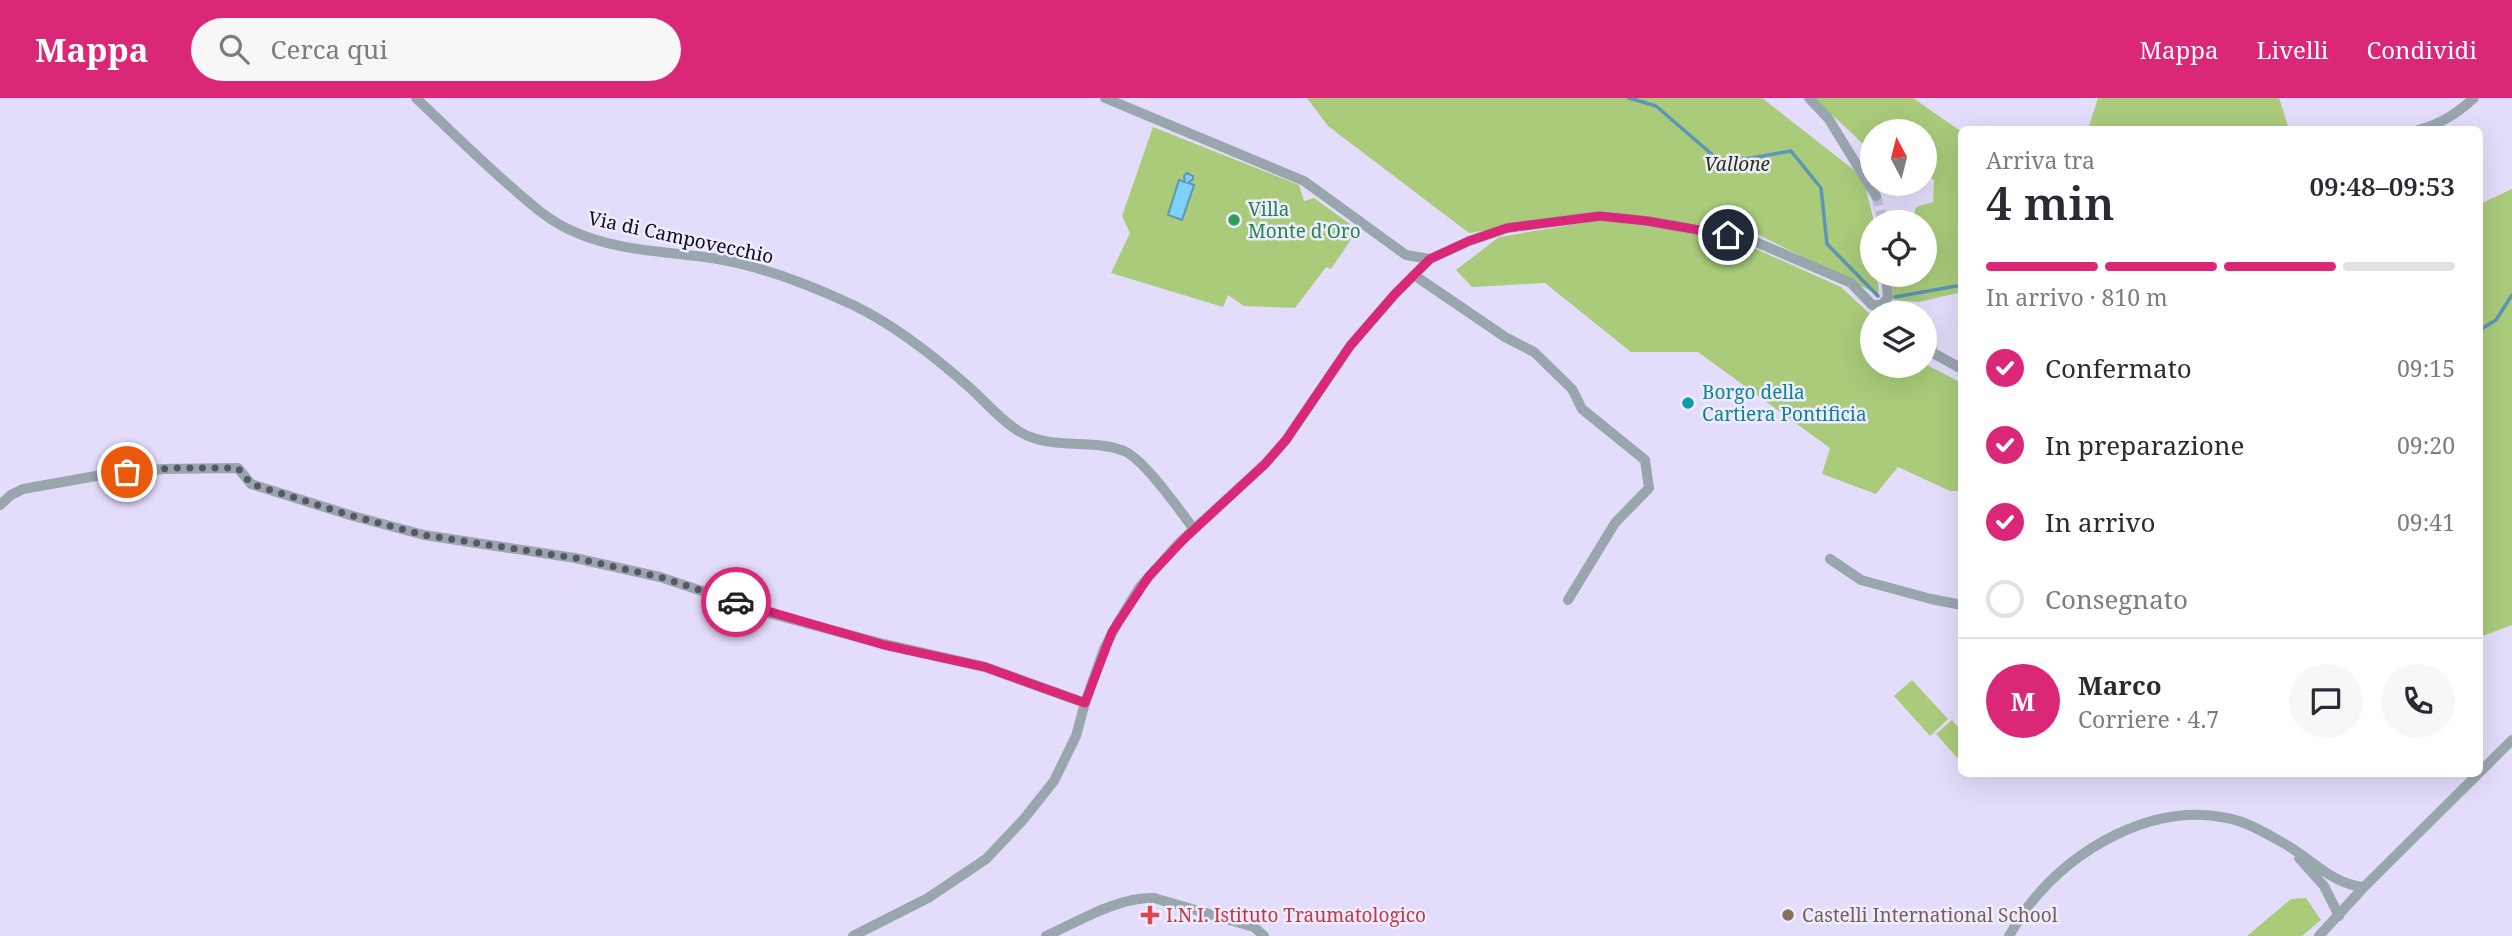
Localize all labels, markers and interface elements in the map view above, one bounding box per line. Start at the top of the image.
search box [191,18,681,81]
text: Mappa [35,27,149,72]
icon: search [215,30,253,68]
text: Cerca qui [271,31,388,67]
text: Mappa [2140,33,2219,66]
text: Livelli [2257,33,2329,66]
text: Condividi [2367,33,2477,66]
north arrow [1860,119,1937,196]
map controls [1860,119,1937,378]
text: Arriva tra [1986,144,2095,176]
park label: Vallone [1704,151,1770,177]
text: 09:48–09:53 [2309,168,2455,204]
text: 4 min [1986,171,2114,233]
place label: Villa Monte d'Oro [1248,196,1361,244]
street label: Via di Campovecchio [586,205,776,269]
pin [1698,205,1758,265]
button: locate [1860,210,1937,287]
marker: Villa Monte d'Oro [1226,212,1242,228]
icon: home [1709,216,1747,254]
text: In arrivo · 810 m [1986,281,2168,313]
button: layers [1860,301,1937,378]
icon: check [1986,349,2024,387]
text: Confermato [2045,350,2192,386]
text: 09:15 [2397,352,2455,384]
place label: Borgo della Cartiera Pontificia [1702,379,1867,427]
marker: Borgo della Cartiera Pontificia [1680,395,1696,411]
icon: check [1986,426,2024,464]
text: In preparazione [2045,427,2244,463]
text: 09:20 [2397,429,2455,461]
pin [97,442,157,502]
icon: bag [108,453,146,491]
icon: check [1986,503,2024,541]
text: In arrivo [2045,504,2156,540]
text: 09:41 [2397,506,2455,538]
courier [701,567,771,637]
text: Consegnato [2045,581,2188,617]
icon: car [717,583,755,621]
button: chat [2289,664,2363,738]
button: phone [2381,664,2455,738]
text: Marco [2078,667,2162,703]
text: M [2011,683,2035,719]
text: Corriere · 4.7 [2078,703,2219,735]
place label: I.N.I. Istituto Traumatologico [1166,902,1426,928]
place label: Castelli International School [1802,902,2058,928]
marker: I.N.I. Istituto Traumatologico [1140,905,1160,925]
marker: Castelli International School [1780,907,1796,923]

